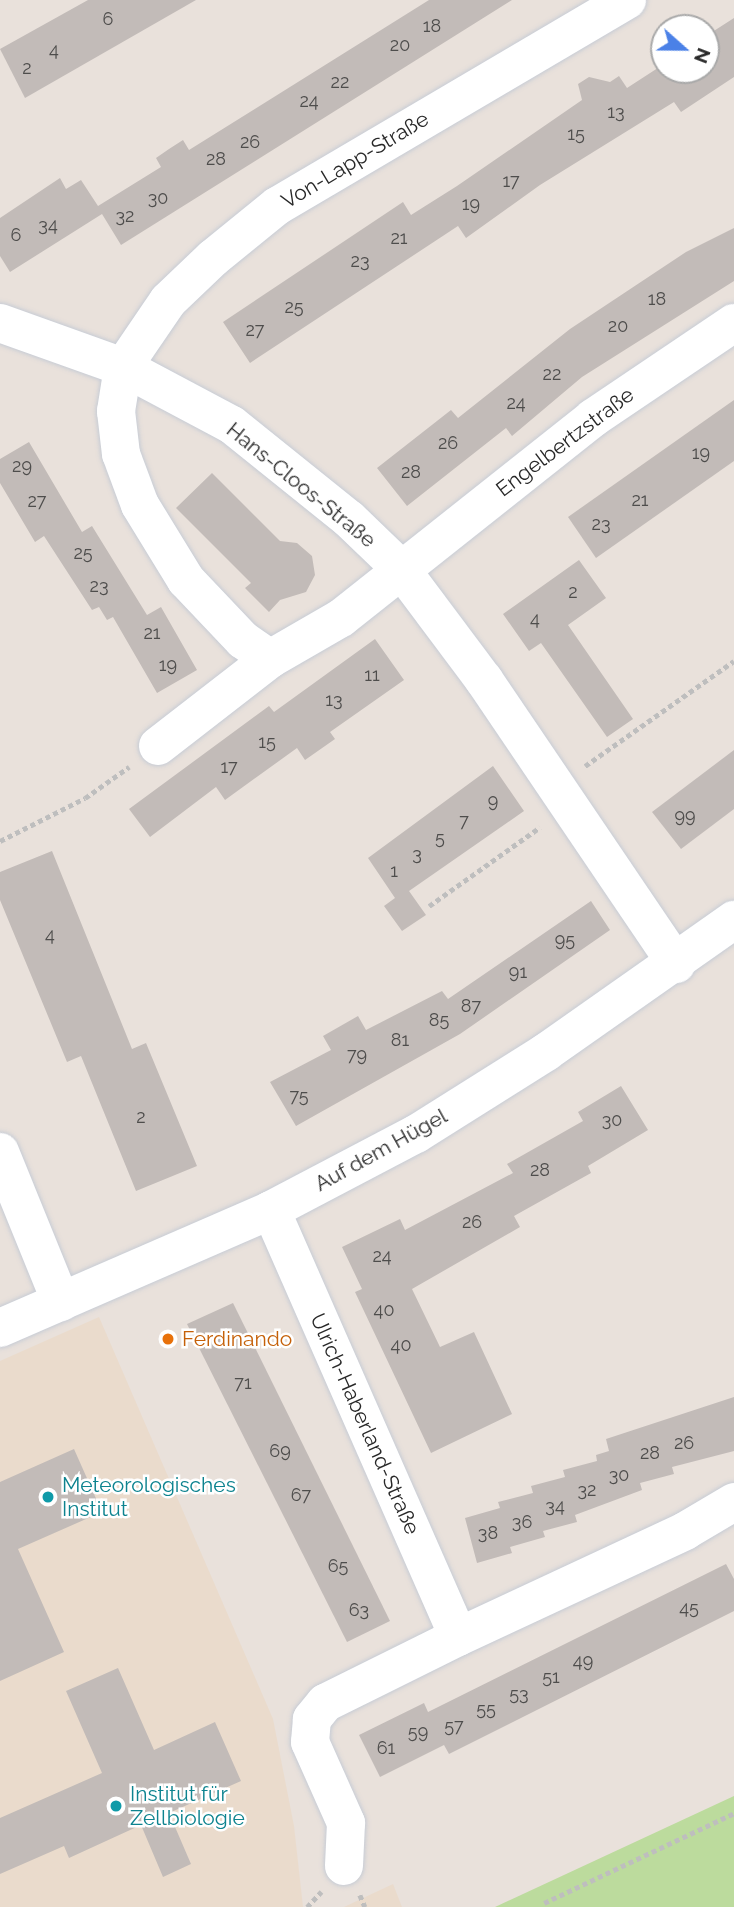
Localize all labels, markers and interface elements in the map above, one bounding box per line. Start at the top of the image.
house number: 6 [103,8,113,30]
north arrow [650,14,720,84]
house number: 18 [423,15,441,37]
house number: 20 [390,34,410,56]
house number: 4 [49,39,59,61]
text: N [690,45,716,67]
house number: 2 [22,57,32,79]
house number: 22 [331,71,349,93]
house number: 24 [299,90,319,112]
house number: 13 [607,101,625,123]
street label: Von-Lapp-Straße [277,106,433,214]
house number: 15 [567,123,585,145]
house number: 26 [240,131,260,153]
house number: 28 [206,148,226,170]
house number: 17 [502,170,520,192]
house number: 30 [148,187,168,209]
house number: 19 [462,193,480,215]
house number: 32 [116,205,134,227]
house number: 34 [38,214,58,236]
house number: 6 [11,224,21,246]
house number: 21 [390,227,408,249]
house number: 23 [351,250,369,272]
house number: 18 [648,288,666,310]
house number: 25 [284,296,304,318]
house number: 20 [608,315,628,337]
house number: 27 [245,319,265,341]
house number: 22 [543,363,561,385]
street label: Engelbertzstraße [491,382,639,502]
house number: 24 [506,392,526,414]
street label: Hans-Cloos-Straße [221,417,381,553]
house number: 26 [438,432,458,454]
house number: 19 [692,442,710,464]
house number: 29 [12,455,32,477]
house number: 28 [401,461,421,483]
house number: 21 [631,489,649,511]
house number: 27 [27,490,47,512]
house number: 23 [592,513,610,535]
house number: 25 [73,542,93,564]
house number: 23 [90,575,108,597]
house number: 2 [568,581,578,603]
house number: 4 [530,608,540,630]
house number: 21 [143,622,161,644]
house number: 19 [159,654,177,676]
house number: 11 [364,664,380,686]
house number: 13 [325,689,343,711]
house number: 15 [258,731,276,753]
house number: 17 [220,756,238,778]
house number: 9 [488,790,498,812]
house number: 99 [674,805,696,827]
house number: 7 [459,810,469,832]
house number: 5 [435,827,445,849]
house number: 3 [412,843,422,865]
house number: 1 [390,860,398,882]
house number: 4 [45,924,55,946]
house number: 95 [555,929,575,951]
house number: 91 [509,961,527,983]
house number: 87 [461,995,481,1017]
house number: 85 [429,1009,449,1031]
house number: 81 [391,1029,409,1051]
house number: 79 [347,1044,367,1066]
house number: 75 [289,1085,309,1107]
street label: Auf dem Hügel [310,1103,452,1197]
house number: 2 [136,1106,146,1128]
house number: 30 [602,1109,622,1131]
house number: 28 [530,1159,550,1181]
house number: 26 [462,1211,482,1233]
house number: 24 [372,1245,392,1267]
house number: 40 [374,1299,394,1321]
street label: Ulrich-Haberland-Straße [305,1310,425,1538]
place label: Ferdinando [182,1326,292,1352]
marker: Ferdinando [160,1331,176,1347]
house number: 40 [391,1334,411,1356]
house number: 71 [234,1372,252,1394]
house number: 26 [674,1432,694,1454]
house number: 69 [269,1440,291,1462]
house number: 28 [640,1442,660,1464]
house number: 30 [609,1464,629,1486]
place label: Meteorologisches Institut [62,1472,236,1522]
house number: 32 [578,1479,596,1501]
house number: 67 [291,1484,311,1506]
marker: Meteorologisches Institut [40,1489,56,1505]
house number: 34 [545,1495,565,1517]
house number: 36 [512,1511,532,1533]
house number: 38 [478,1522,498,1544]
house number: 65 [328,1555,348,1577]
house number: 45 [679,1597,699,1619]
house number: 63 [349,1599,369,1621]
house number: 49 [573,1650,593,1672]
house number: 51 [542,1666,560,1688]
house number: 53 [509,1683,529,1705]
house number: 55 [476,1698,496,1720]
house number: 57 [444,1715,464,1737]
house number: 59 [408,1721,428,1743]
house number: 61 [377,1737,395,1759]
place label: Institut für Zellbiologie [130,1781,245,1831]
marker: Institut für Zellbiologie [108,1798,124,1814]

